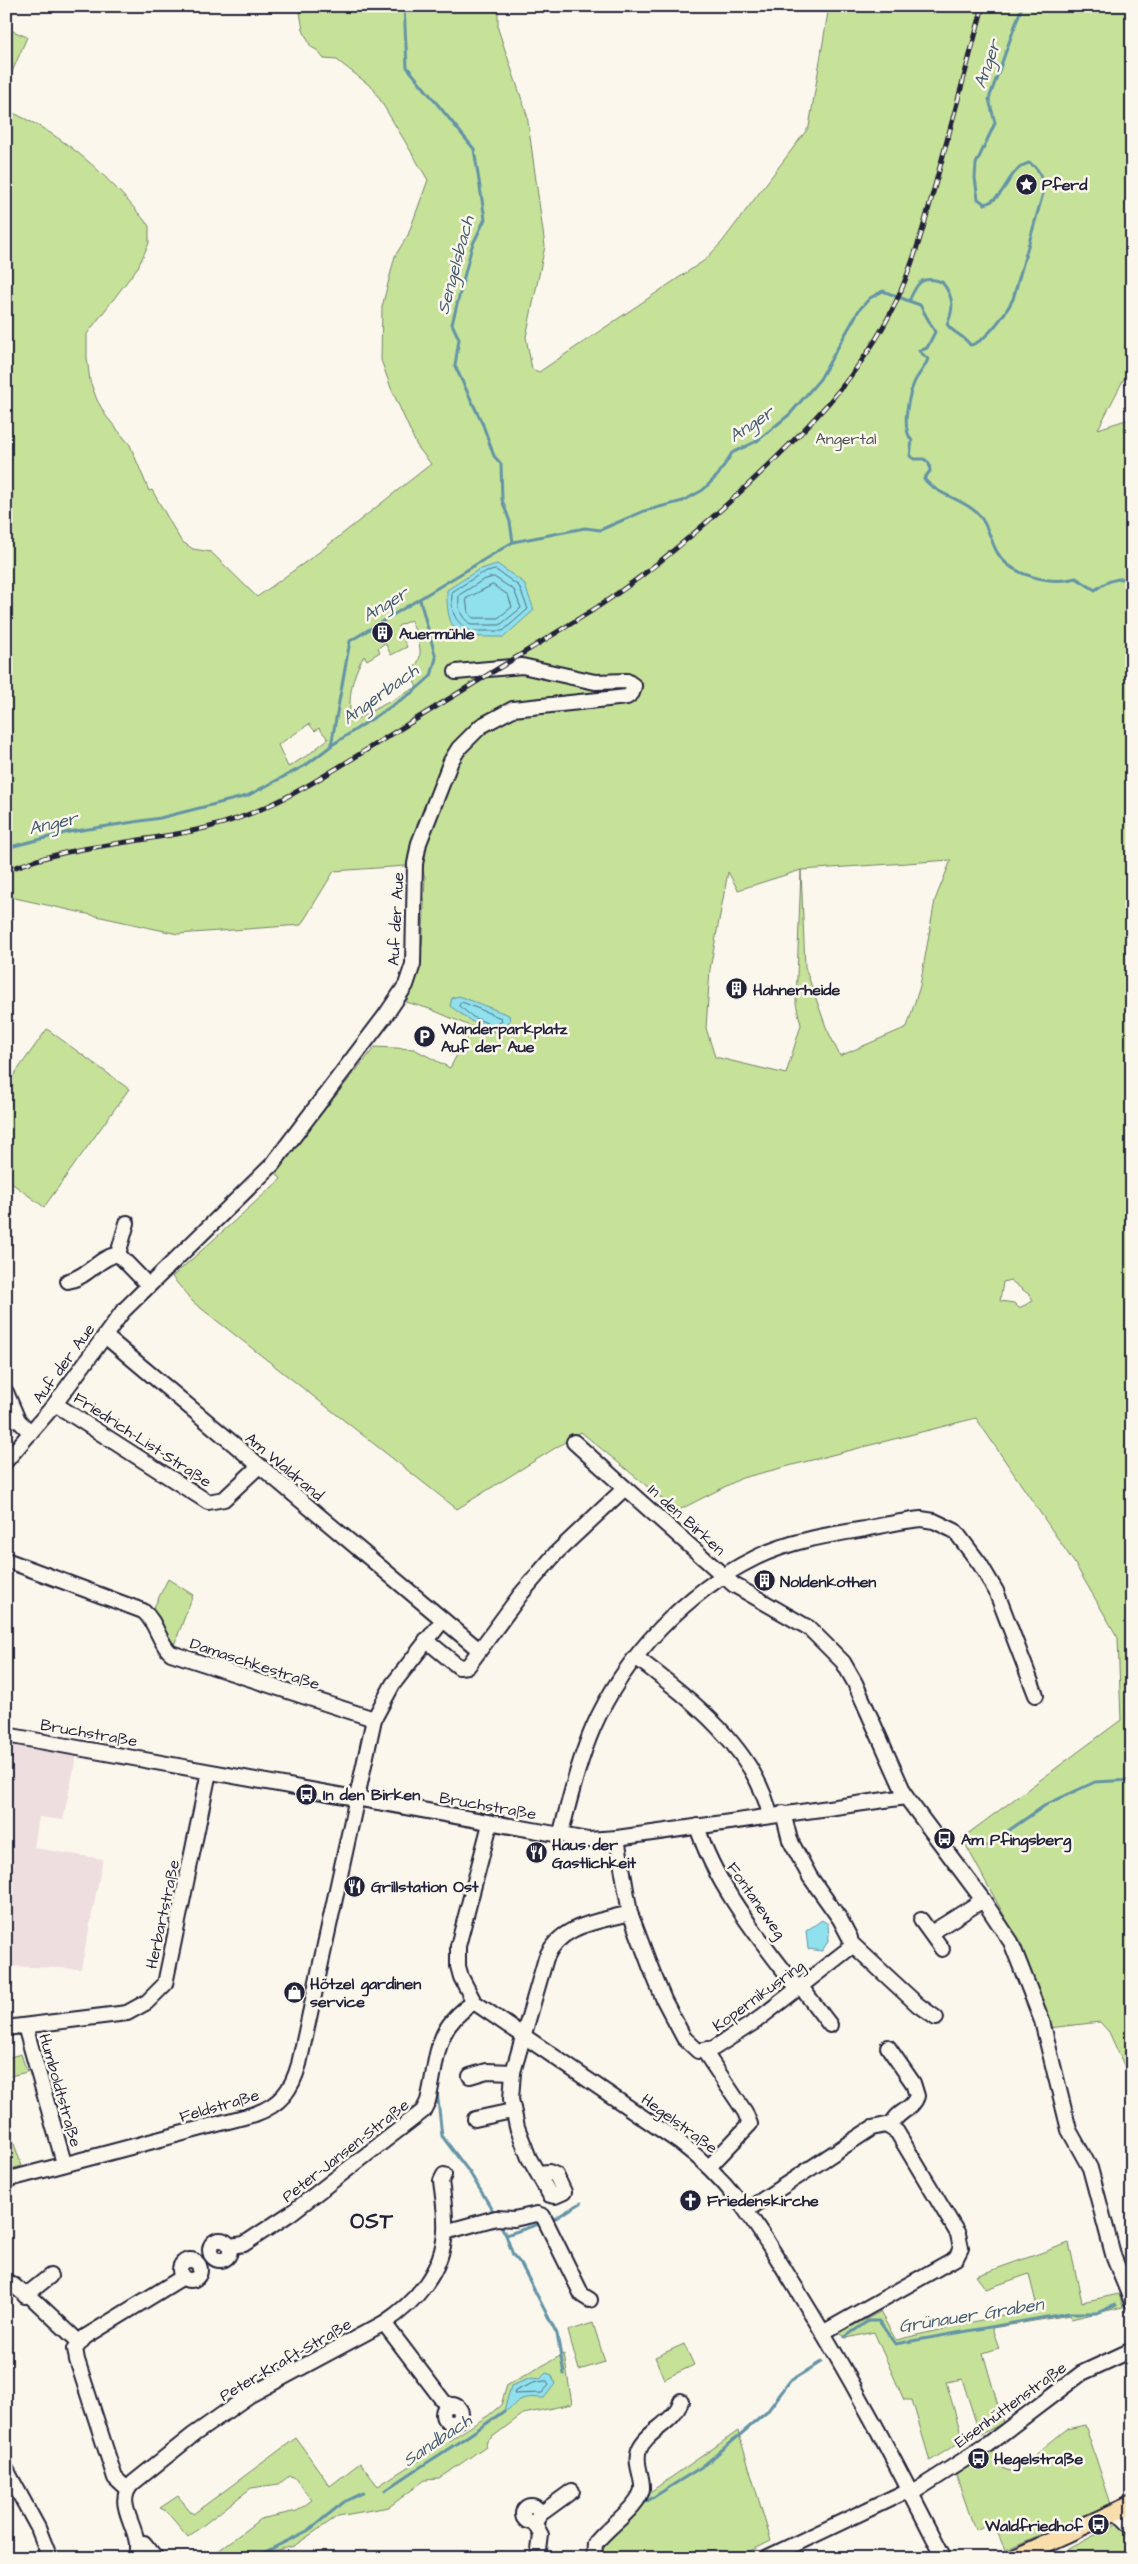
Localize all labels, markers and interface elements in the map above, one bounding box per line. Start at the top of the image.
water label: Anger [968,35,1009,92]
place icon: Pferd [1014,172,1038,196]
place label: Pferd [1042,174,1088,196]
water label: Sengelsbach [430,212,482,317]
water label: Anger [724,399,781,449]
park label: Angertal [815,428,877,451]
water label: Anger [358,580,415,629]
building icon: Auermühle [371,621,395,645]
place label: Auermühle [399,623,475,645]
water label: Angerbach [337,657,425,732]
water label: Anger [26,805,82,842]
street label: Auf der Aue [383,871,409,966]
building icon: Hahnerheide [725,977,749,1001]
place label: Hahnerheide [753,979,840,1001]
place label: Wanderparkplatz Auf der Aue [440,1018,569,1058]
parking icon: Wanderparkplatz Auf der Aue [413,1025,437,1049]
street label: Auf der Aue [27,1319,100,1408]
street label: Friedrich-List-Straße [69,1387,216,1493]
street label: Am Waldrand [240,1427,328,1506]
street label: In den Birken [643,1479,730,1560]
building icon: Noldenkothen [752,1569,776,1593]
place label: Noldenkothen [780,1571,876,1593]
street label: Damaschkestraße [187,1633,323,1695]
street label: Bruchstraße [39,1714,139,1752]
bus stop icon: In den Birken [295,1782,319,1806]
place label: In den Birken [323,1784,420,1806]
street label: Bruchstraße [438,1787,538,1825]
bus stop icon: Am Pfingsberg [933,1827,957,1851]
place label: Am Pfingsberg [961,1829,1072,1853]
place label: Haus der Gastlichkeit [552,1834,637,1874]
restaurant icon: Haus der Gastlichkeit [524,1841,548,1865]
street label: Herbartstraße [141,1857,185,1971]
street label: Fontaneweg [721,1858,791,1944]
restaurant icon: Grillstation Ost [343,1874,367,1898]
place label: Grillstation Ost [371,1876,479,1898]
street label: Kopernikusring [708,1955,810,2038]
place label: Hötzel gardinen service [310,1973,421,2013]
shop icon: Hötzel gardinen service [282,1980,306,2004]
street label: Humboldtstraße [33,2031,87,2150]
street label: Feldstraße [177,2084,262,2128]
street label: Hegelstraße [636,2089,722,2160]
street label: Peter-Jansen-Straße [277,2094,414,2207]
church icon: Friedenskirche [679,2188,703,2212]
place label: Friedenskirche [707,2190,819,2212]
district label: OST [350,2207,394,2236]
water label: Grünauer Graben [897,2291,1047,2339]
street label: Peter-Kraft-Straße [215,2313,356,2407]
street label: Eisenhüttenstraße [950,2356,1071,2453]
water label: Sandbach [398,2407,478,2473]
bus stop icon: Hegelstraße [966,2446,990,2470]
place label: Hegelstraße [994,2448,1084,2472]
bus stop icon: Waldfriedhof [1087,2513,1111,2537]
place label: Waldfriedhof [984,2515,1084,2537]

